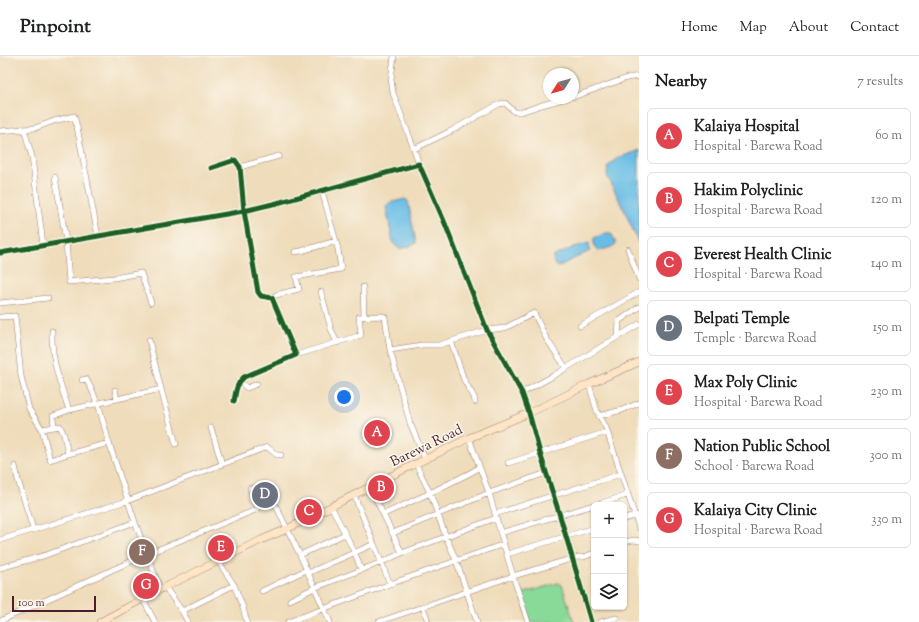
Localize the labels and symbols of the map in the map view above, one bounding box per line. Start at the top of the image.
north arrow [543,68,579,104]
your location [334,387,354,407]
pin: A [364,418,390,448]
street label: Barewa Road [387,421,466,473]
pin: B [368,473,394,503]
pin: D [252,480,278,510]
pin: C [296,497,322,527]
pin: E [208,533,234,563]
pin: F [129,537,155,567]
pin: G [133,571,159,601]
scale bar [12,594,96,613]

